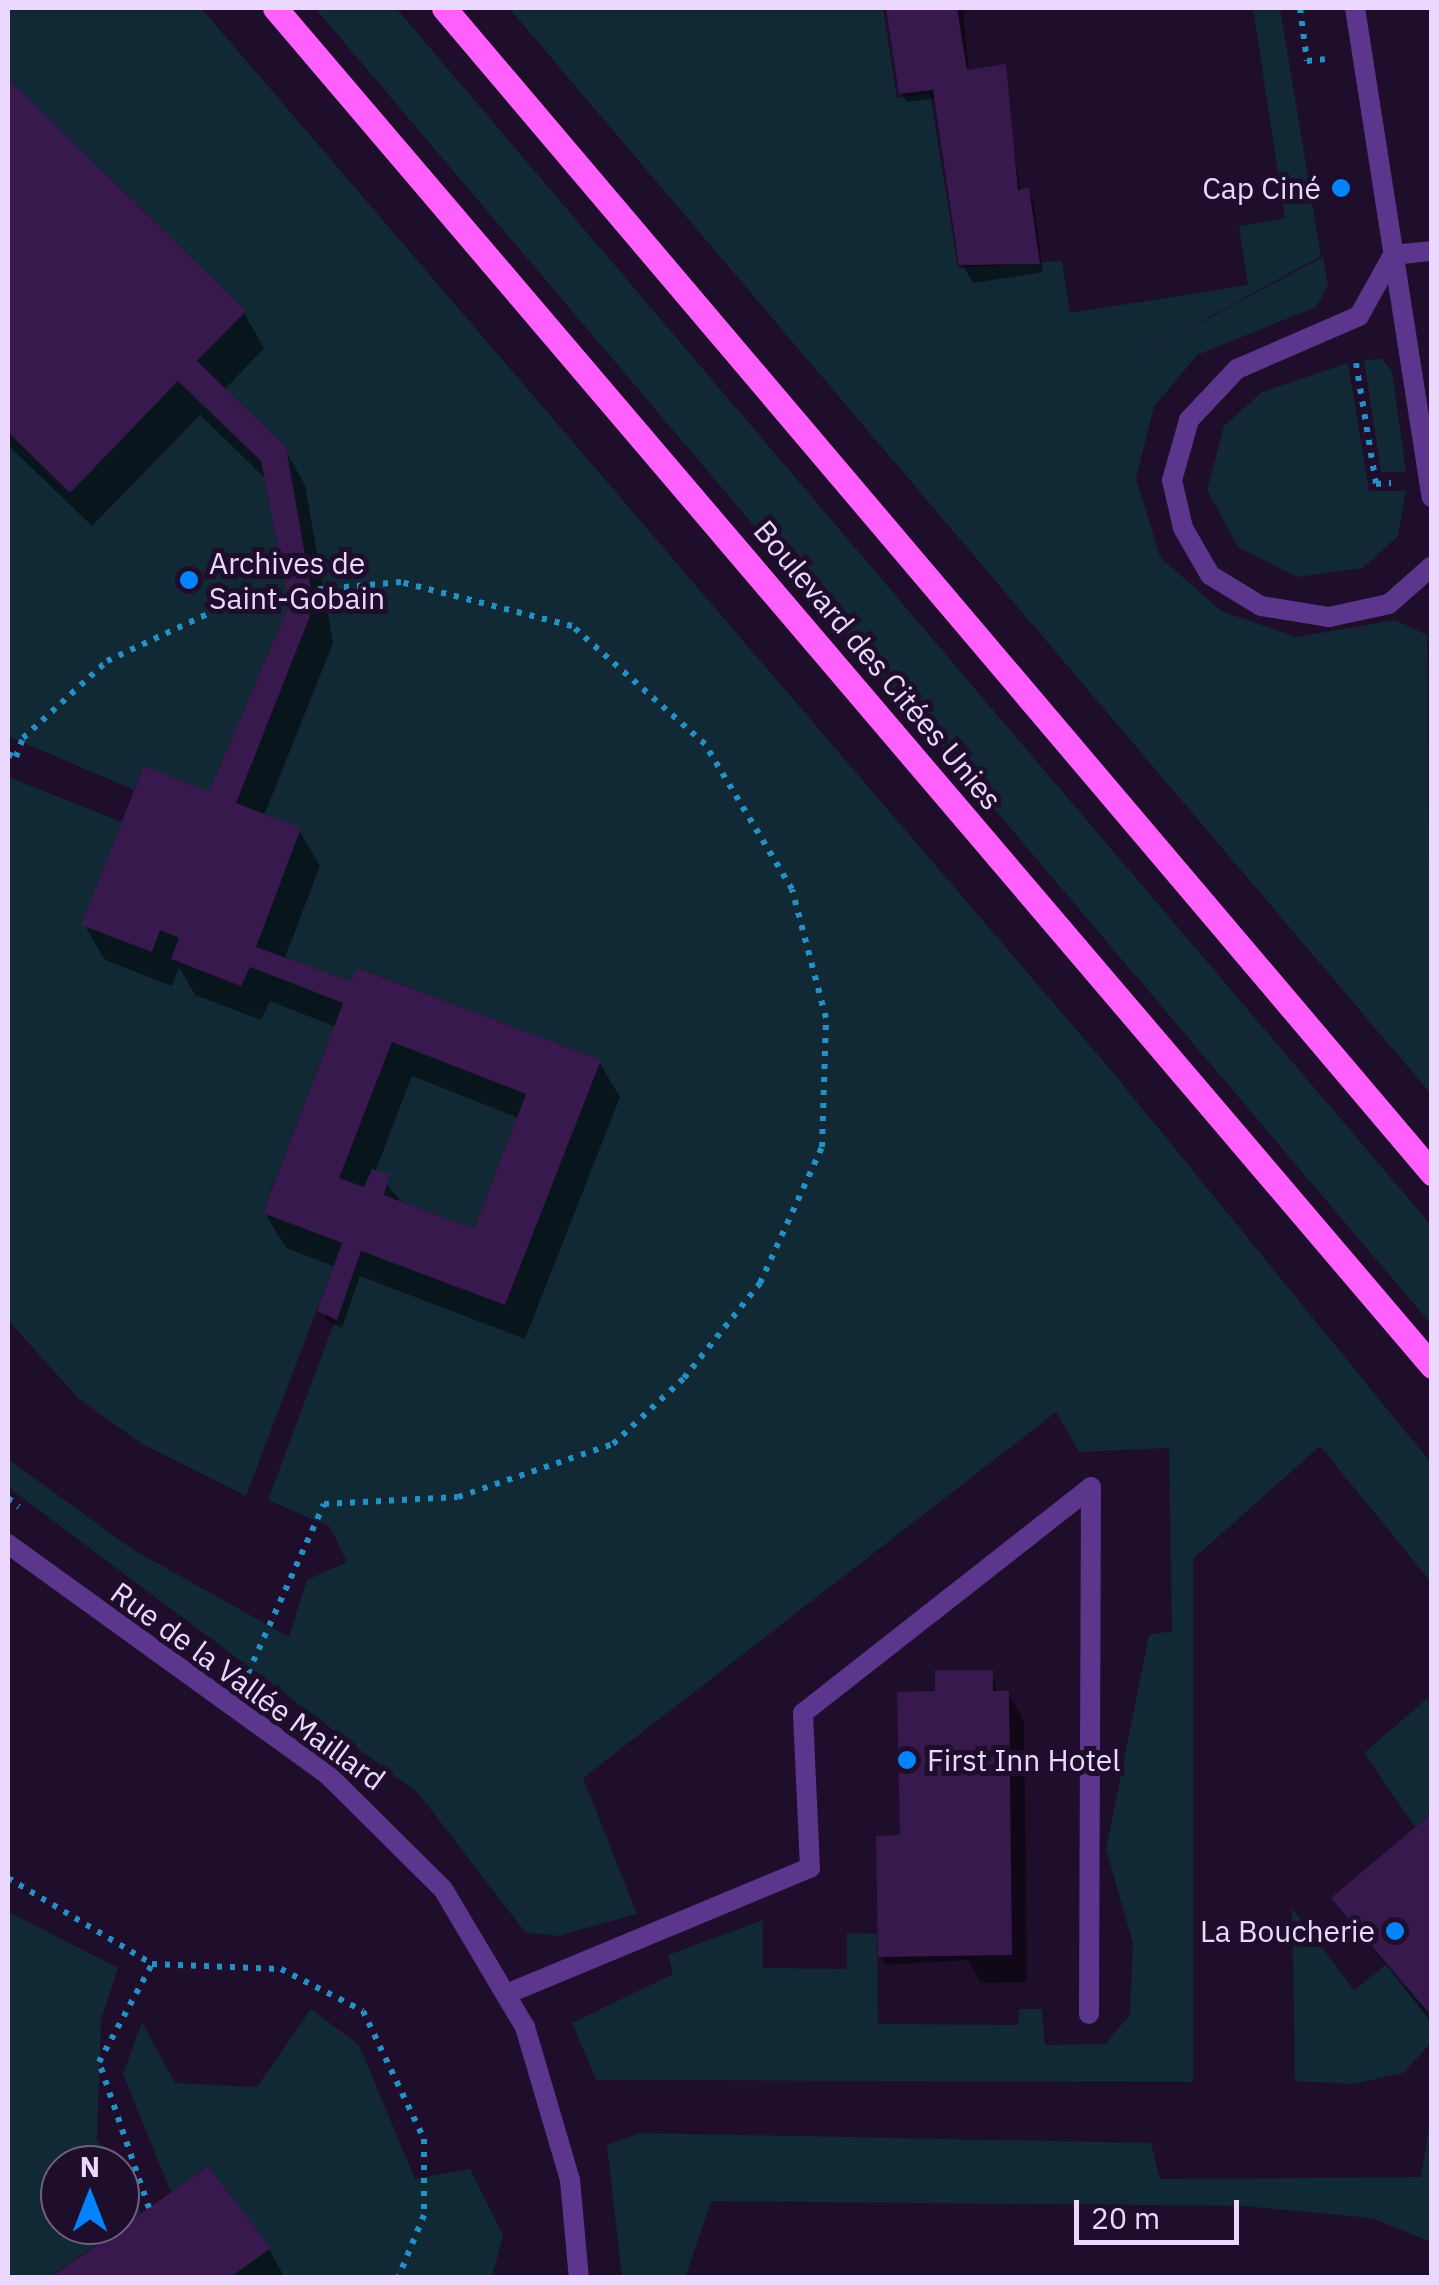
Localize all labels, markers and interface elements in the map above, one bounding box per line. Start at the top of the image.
place label: Cap Ciné [1202,170,1321,206]
marker: Cap Ciné [1330,177,1352,199]
street label: Boulevard des Citées Unies [746,513,1010,817]
place label: Archives de Saint-Gobain [209,545,385,616]
marker: Archives de Saint-Gobain [178,569,200,591]
street label: Rue de la Vallée Maillard [104,1574,392,1798]
place label: First Inn Hotel [927,1742,1120,1778]
marker: First Inn Hotel [896,1749,918,1771]
place label: La Boucherie [1200,1913,1375,1949]
marker: La Boucherie [1384,1920,1406,1942]
north arrow [40,2145,140,2245]
text: N [80,2148,100,2185]
scale bar [1079,2180,1244,2242]
text: 20 m [1091,2198,1160,2237]

